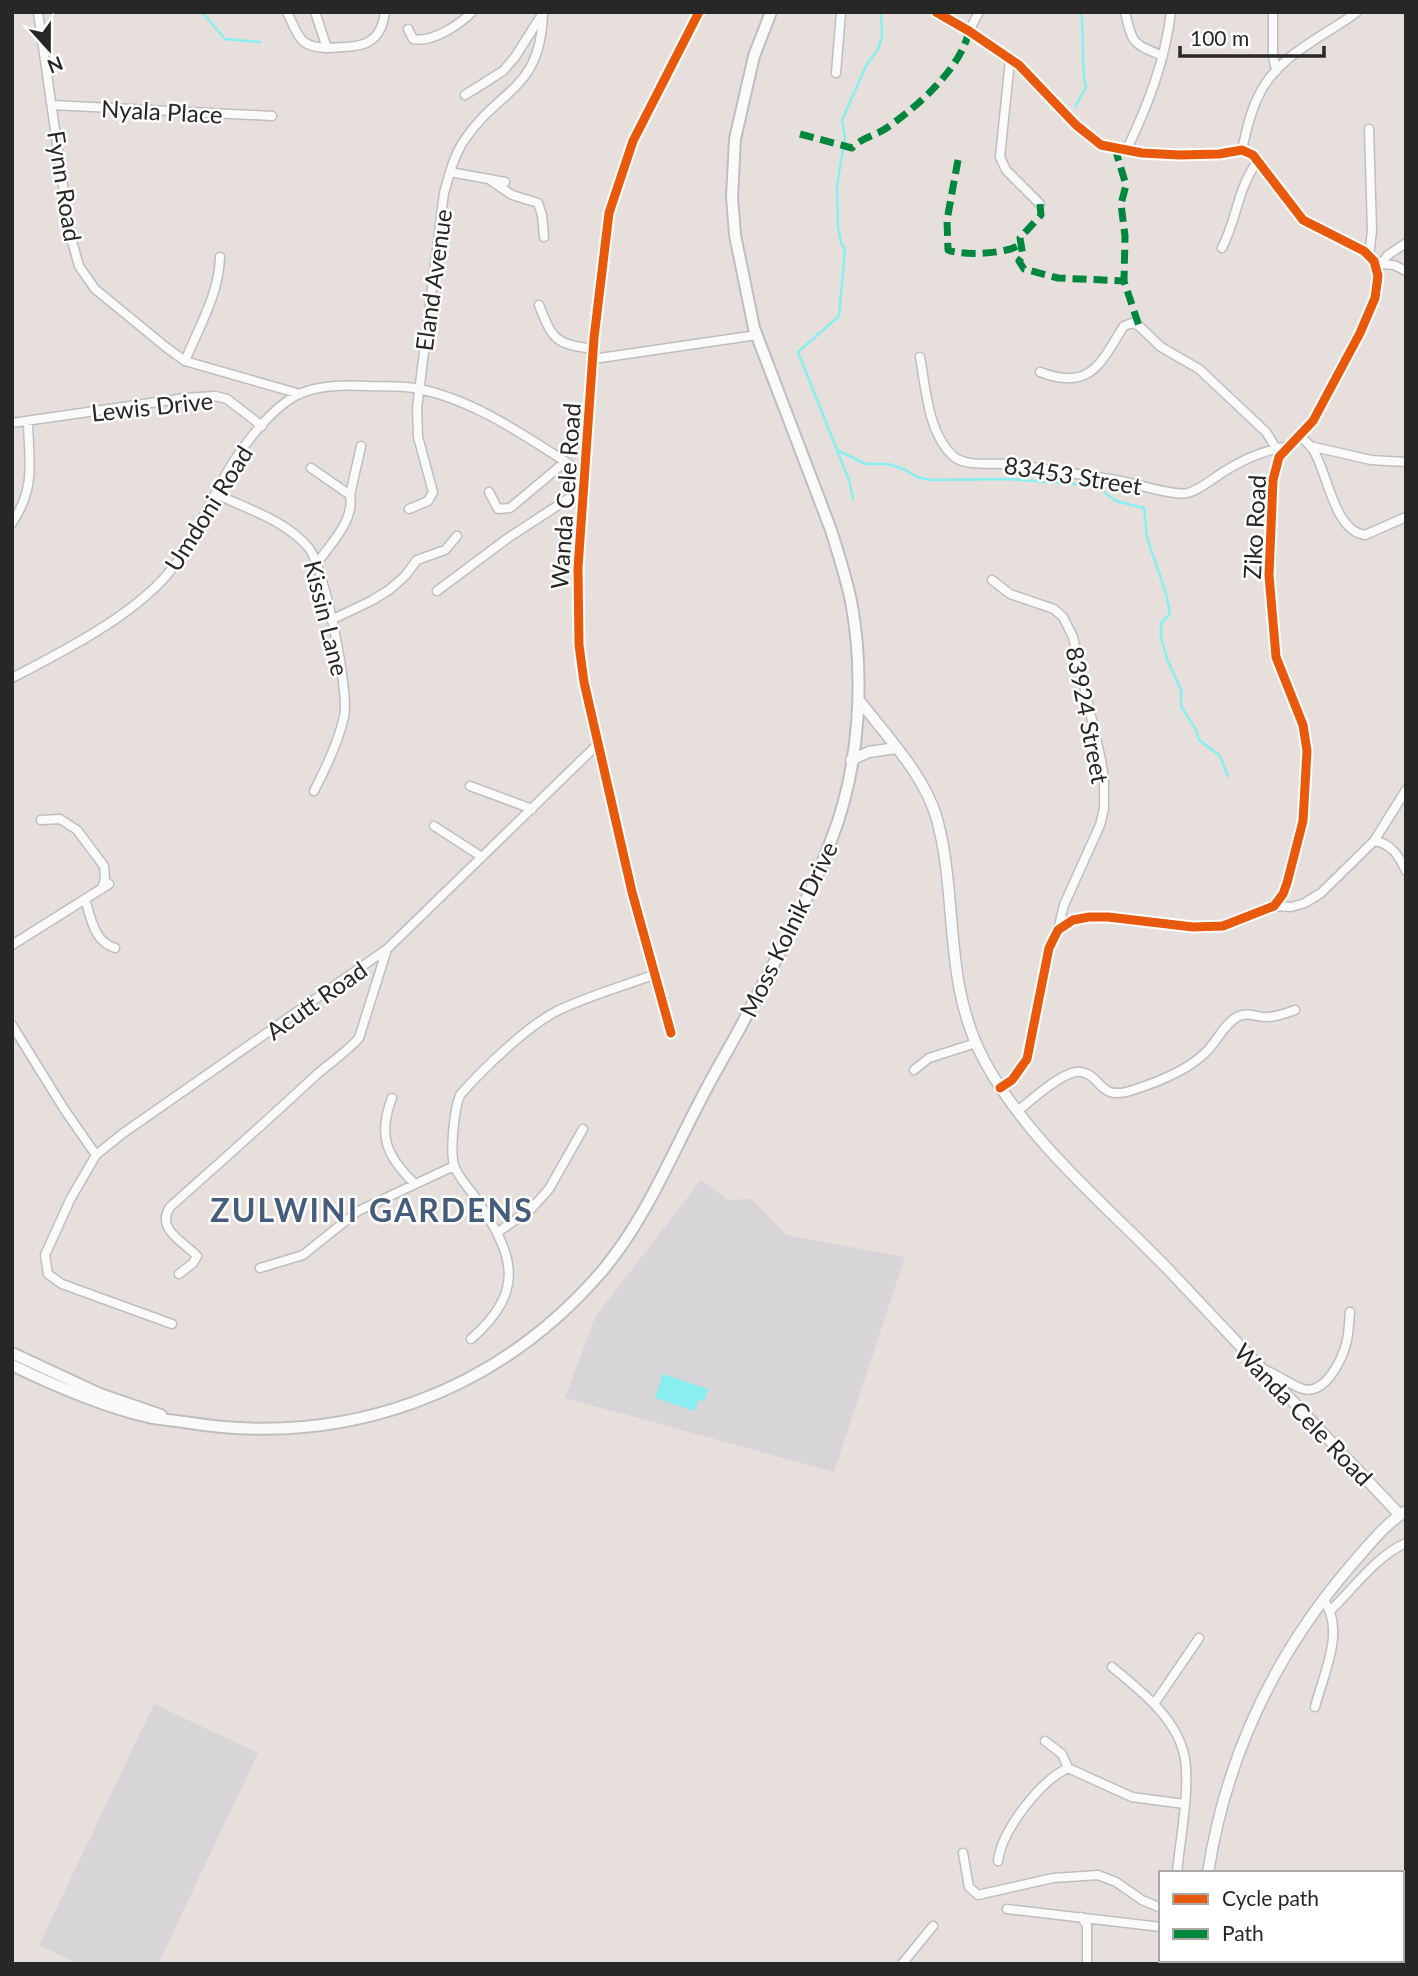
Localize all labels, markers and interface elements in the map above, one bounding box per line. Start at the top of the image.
north arrow [14,14,84,84]
scale bar [1180,14,1324,58]
text: 100 m [1190,25,1249,50]
text: N [44,52,66,79]
street label: Nyala Place [100,93,224,129]
street label: Fynn Road [42,129,88,243]
street label: Eland Avenue [409,207,457,353]
street label: Lewis Drive [90,385,214,427]
street label: Wanda Cele Road [544,402,586,590]
street label: Umdoni Road [158,440,258,576]
street label: 83453 Street [1002,450,1144,500]
street label: Ziko Road [1237,474,1271,580]
street label: Kissin Lane [299,557,355,679]
street label: 83924 Street [1061,644,1116,786]
street label: Moss Kolnik Drive [733,837,843,1021]
street label: Acutt Road [260,955,372,1045]
district label: ZULWINI GARDENS [210,1190,534,1229]
street label: Wanda Cele Road [1229,1337,1379,1491]
legend [1159,1871,1404,1962]
text: Cycle path [1222,1885,1319,1910]
text: Path [1222,1920,1264,1945]

